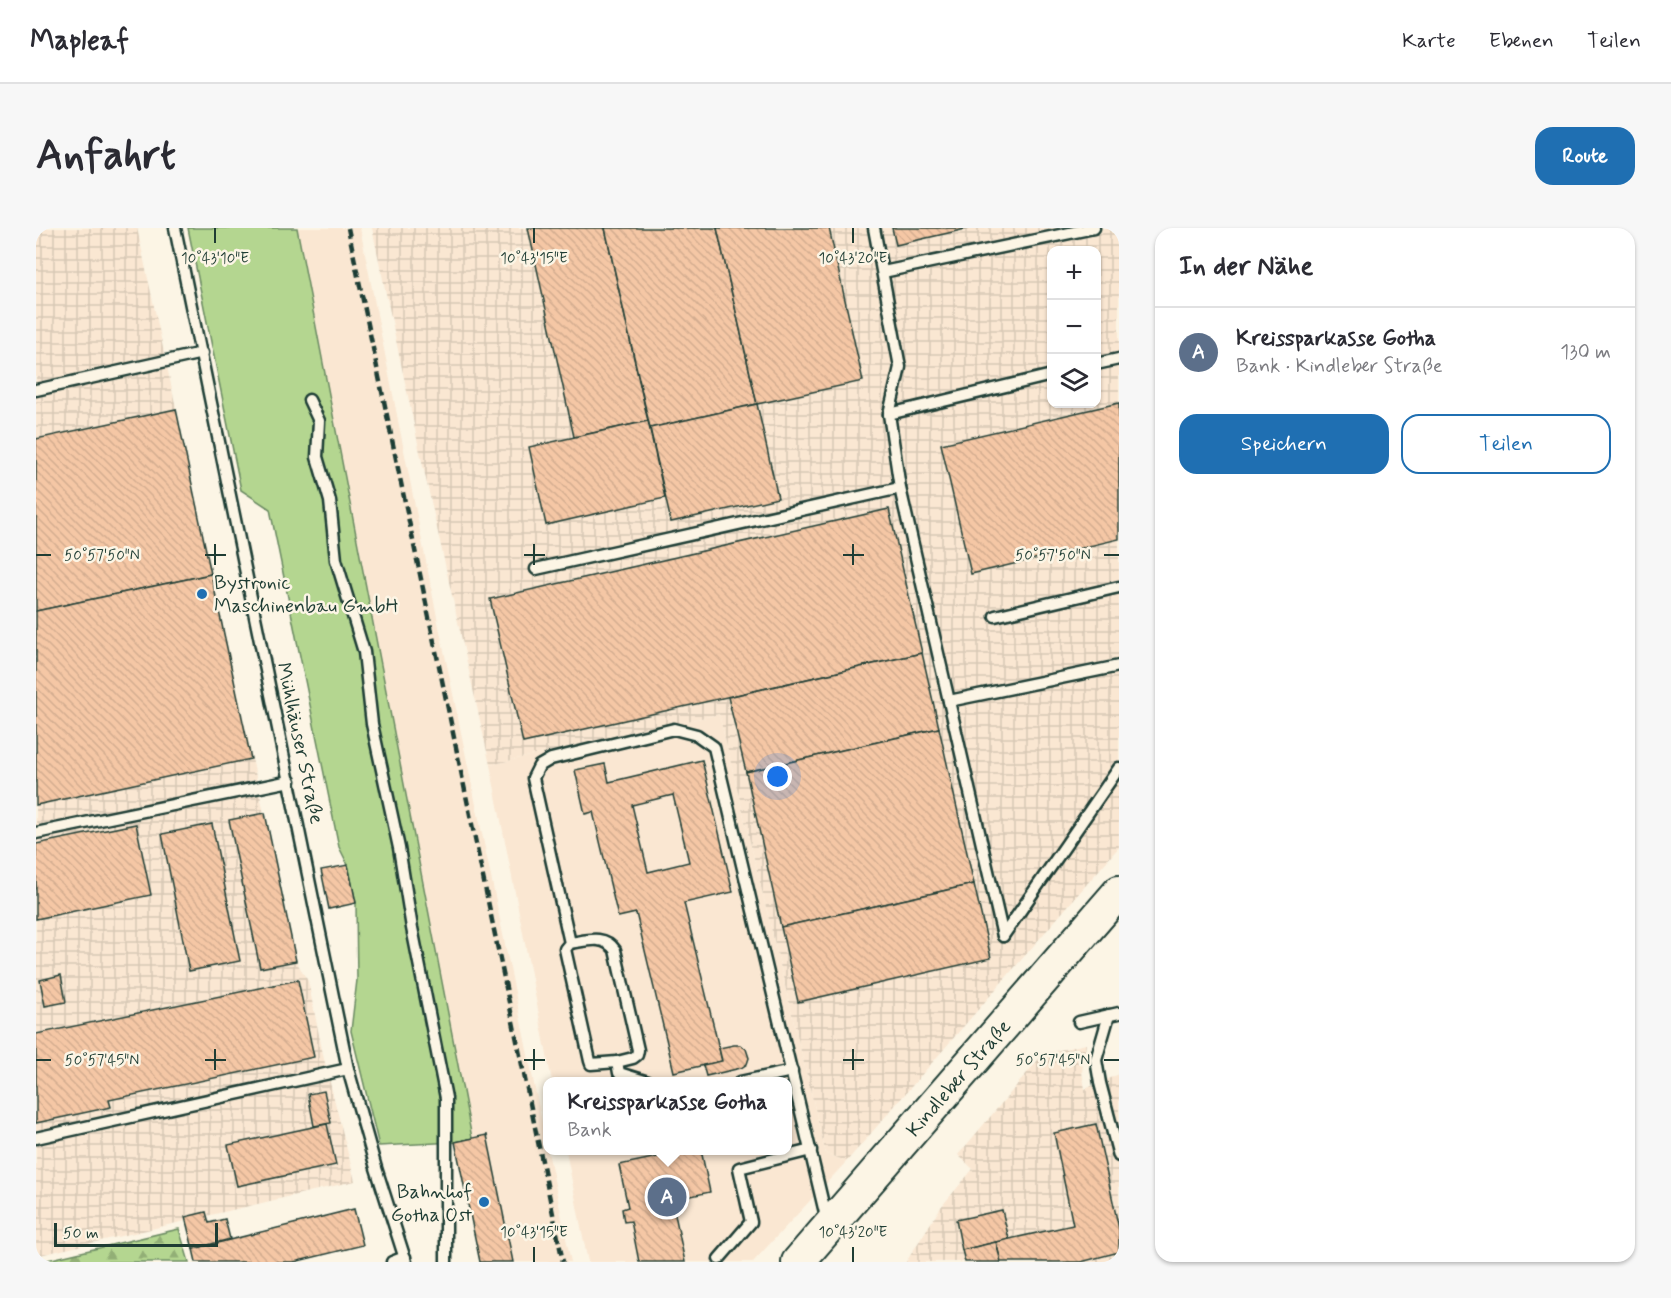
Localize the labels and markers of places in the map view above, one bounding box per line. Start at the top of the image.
place label: Bystronic Maschinenbau GmbH [214,570,399,620]
marker: Bystronic Maschinenbau GmbH [195,587,209,601]
pin: A [648,1174,686,1220]
place label: Bahnhof Gotha Ost [391,1179,472,1229]
marker: Bahnhof Gotha Ost [477,1195,491,1209]

